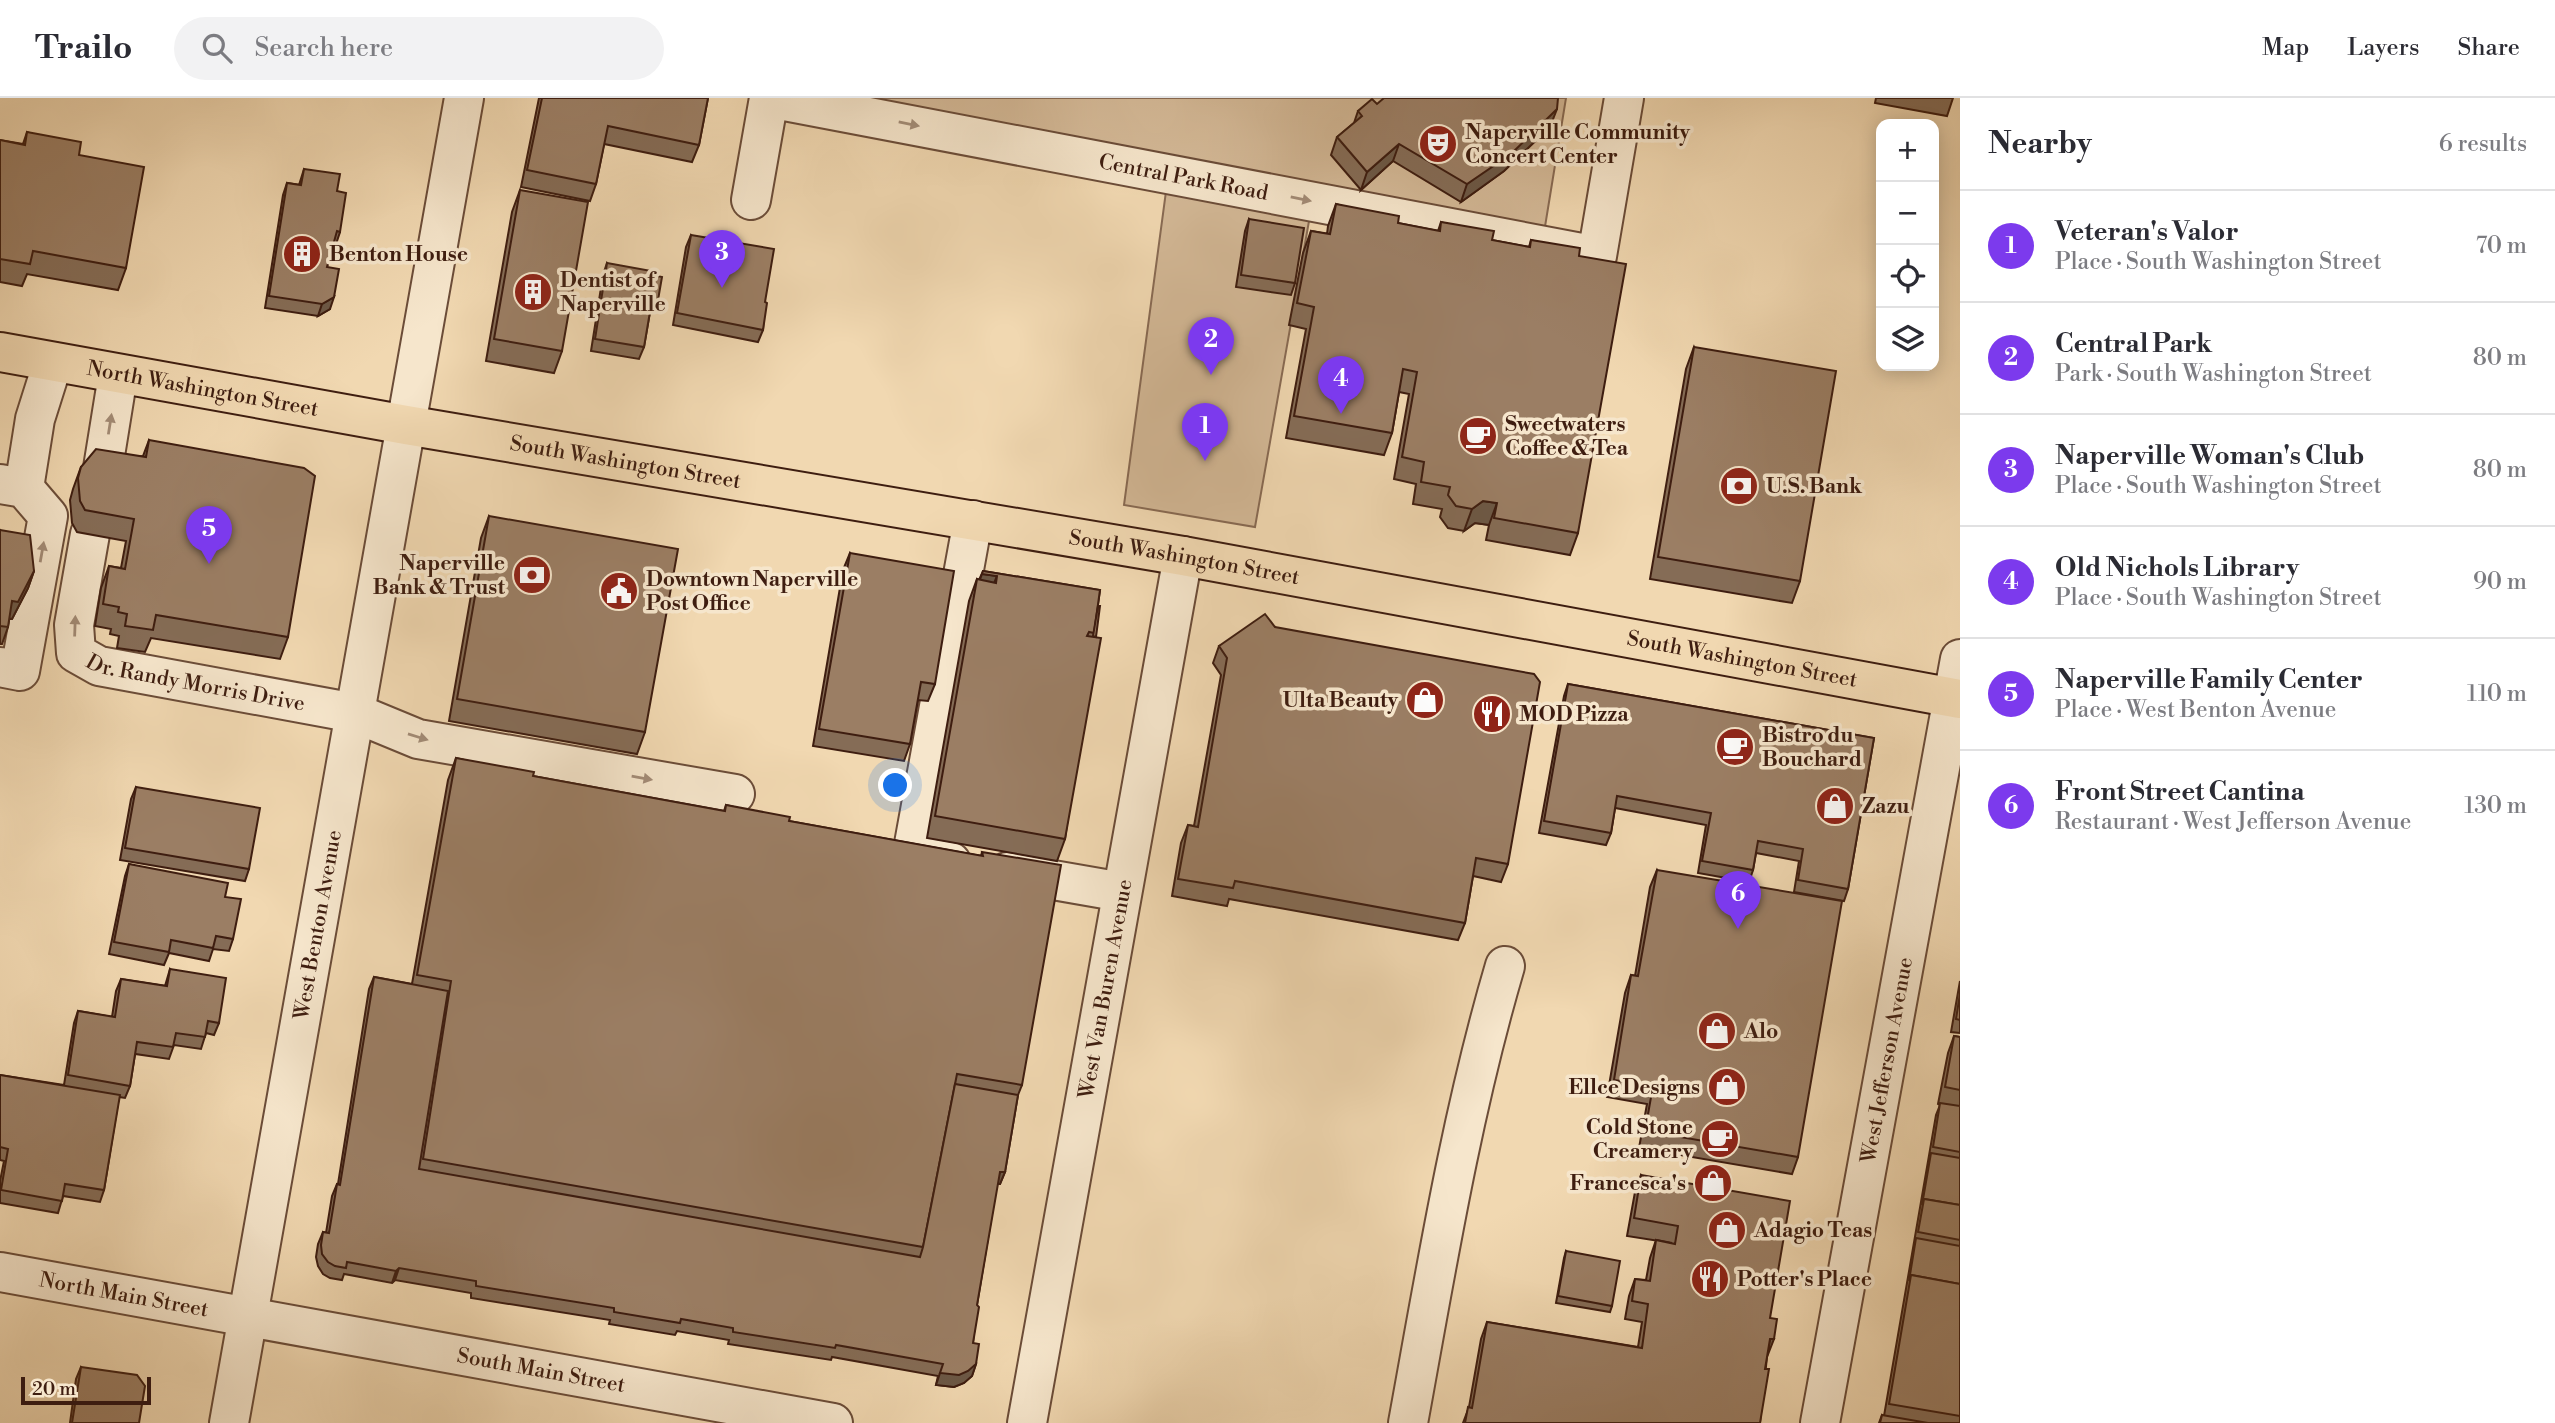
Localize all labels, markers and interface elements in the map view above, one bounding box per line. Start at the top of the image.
search box [174,17,664,80]
text: Trailo [35,28,132,69]
icon: search [198,29,236,67]
text: Search here [254,32,393,64]
text: Map [2262,33,2309,63]
text: Layers [2347,33,2419,63]
text: Share [2457,33,2520,63]
one-way arrow [898,119,920,130]
map controls [1876,119,1939,371]
button: + [1876,119,1939,182]
place label: Naperville Community Concert Center [1465,120,1691,170]
theatre icon: Naperville Community Concert Center [1417,123,1459,165]
text: Nearby [1988,125,2092,163]
text: 6 results [2439,130,2527,158]
street label: Central Park Road [1096,149,1270,207]
button: − [1876,182,1939,245]
one-way arrow [1290,193,1312,204]
text: Veteran's Valor [2055,216,2239,248]
pin: 3 [699,230,745,288]
text: 1 [2005,232,2017,260]
text: 70 m [2476,232,2527,260]
building icon: Benton House [281,233,323,275]
place label: Benton House [329,242,468,268]
button: locate [1876,245,1939,308]
text: Place · South Washington Street [2055,248,2382,276]
place label: Dentist of Naperville [560,268,666,318]
building icon: Dentist of Naperville [512,271,554,313]
button: layers [1876,308,1939,371]
pin: 2 [1188,317,1234,375]
text: Central Park [2055,328,2212,360]
text: 2 [2004,344,2018,372]
text: 80 m [2473,344,2527,372]
street label: North Washington Street [85,356,321,423]
pin: 4 [1318,356,1364,414]
text: Park · South Washington Street [2055,360,2372,388]
pin: 1 [1182,403,1228,461]
place label: Sweetwaters Coffee & Tea [1505,412,1629,462]
one-way arrow [105,413,116,435]
cafe icon: Sweetwaters Coffee & Tea [1457,415,1499,457]
street label: South Washington Street [508,431,743,495]
text: Naperville Woman's Club [2055,440,2364,472]
text: 3 [2004,456,2018,484]
text: 80 m [2473,456,2527,484]
bank icon: U.S. Bank [1718,465,1760,507]
text: Place · South Washington Street [2055,472,2382,500]
place label: U.S. Bank [1766,474,1863,500]
pin: 5 [186,506,232,564]
street label: South Washington Street [1067,525,1302,591]
one-way arrow [36,541,47,563]
place label: Naperville Bank & Trust [373,551,506,601]
text: Old Nichols Library [2055,552,2299,584]
bank icon: Naperville Bank & Trust [511,554,553,596]
place label: Downtown Naperville Post Office [646,567,858,617]
text: 4 [2003,568,2019,596]
text: 90 m [2473,568,2527,596]
public building icon: Downtown Naperville Post Office [598,570,640,612]
text: Place · South Washington Street [2055,584,2382,612]
one-way arrow [70,615,81,637]
street label: South Washington Street [1625,626,1860,694]
street label: Dr. Randy Morris Drive [81,649,307,718]
text: Naperville Family Center [2055,664,2363,696]
shop icon: Ulta Beauty [1404,679,1446,721]
text: 5 [2004,680,2018,708]
text: 110 m [2467,680,2527,708]
place label: Ulta Beauty [1283,688,1398,714]
restaurant icon: MOD Pizza [1471,693,1513,735]
text: Place · West Benton Avenue [2055,696,2336,724]
place label: MOD Pizza [1519,702,1629,728]
place label: Bistro du Bouchard [1762,723,1862,773]
cafe icon: Bistro du Bouchard [1714,726,1756,768]
one-way arrow [408,732,429,743]
your location [878,768,912,802]
one-way arrow [631,773,653,784]
text: Front Street Cantina [2055,776,2305,808]
shop icon: Zazu [1814,785,1856,827]
text: 6 [2004,792,2018,820]
text: 130 m [2464,792,2527,820]
place label: Zazu [1862,794,1909,820]
text: Restaurant · West Jefferson Avenue [2055,808,2411,836]
street label: West Benton Avenue [289,828,348,1023]
pin: 6 [1715,871,1761,929]
street label: West Van Buren Avenue [1073,877,1139,1102]
street label: West Jefferson Avenue [1856,955,1919,1166]
shop icon: Alo [1696,1010,1738,1052]
place label: Alo [1743,1019,1778,1045]
shop icon: Ellce Designs [1706,1066,1748,1108]
place label: Ellce Designs [1568,1075,1700,1101]
place label: Cold Stone Creamery [1586,1115,1693,1165]
cafe icon: Cold Stone Creamery [1699,1118,1741,1160]
shop icon: Francesca's [1692,1162,1734,1204]
place label: Francesca's [1570,1171,1686,1197]
shop icon: Adagio Teas [1706,1209,1748,1251]
place label: Adagio Teas [1753,1218,1872,1244]
restaurant icon: Potter's Place [1689,1258,1731,1300]
street label: North Main Street [37,1267,211,1324]
place label: Potter's Place [1737,1267,1872,1293]
street label: South Main Street [455,1343,628,1399]
scale bar [21,1374,150,1406]
text: 20 m [32,1377,76,1401]

